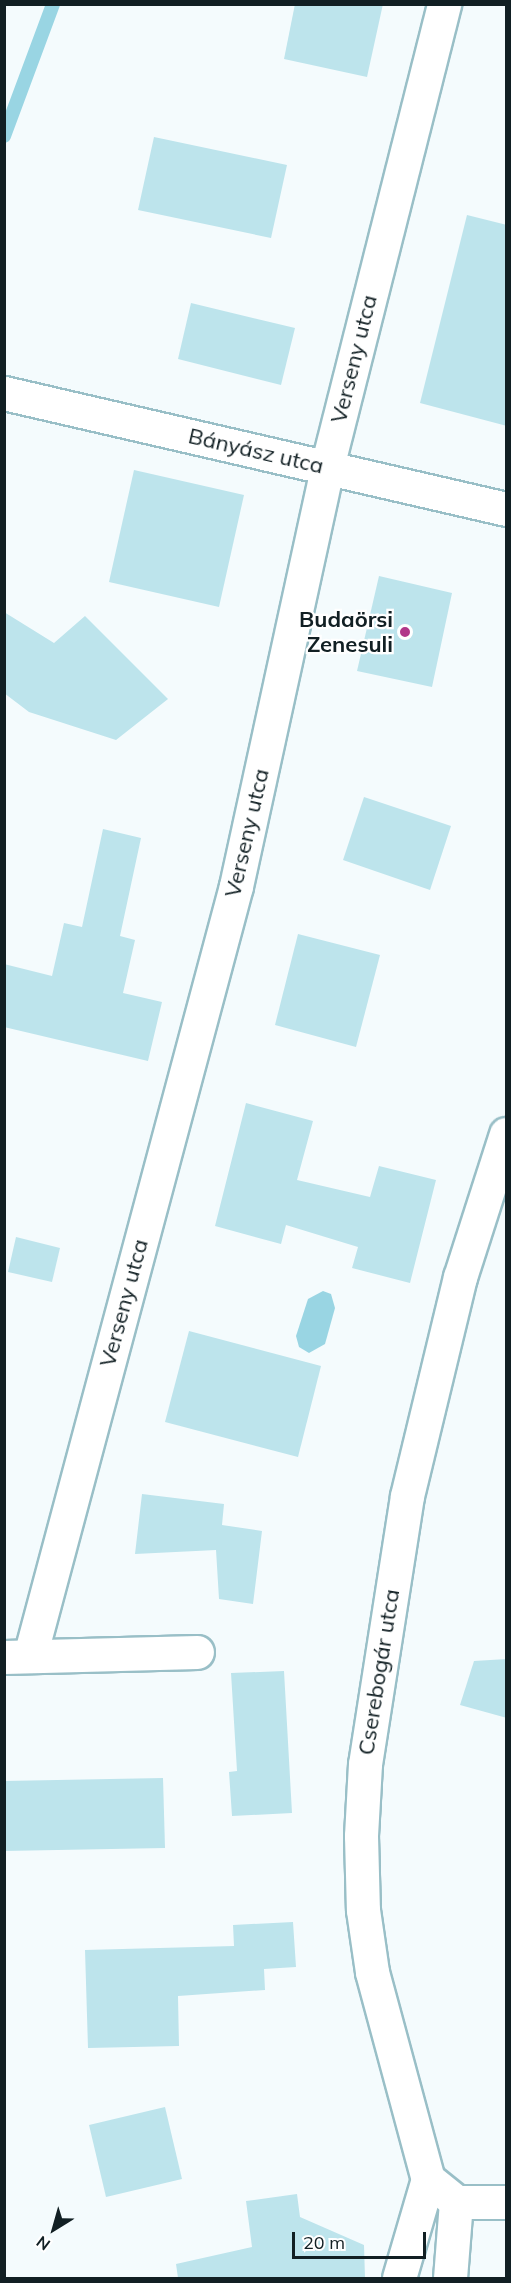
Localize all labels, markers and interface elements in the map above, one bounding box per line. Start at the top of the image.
street label: Verseny utca [325,292,383,426]
street label: Bányász utca [186,423,326,479]
place label: Budaörsi Zenesuli [299,606,393,658]
marker: Budaörsi Zenesuli [398,625,412,639]
street label: Verseny utca [219,766,275,900]
street label: Verseny utca [94,1236,154,1370]
street label: Cserebogár utca [353,1587,405,1757]
north arrow [24,2199,84,2259]
scale bar [295,2220,428,2258]
text: 20 m [303,2231,345,2254]
text: N [32,2232,54,2255]

